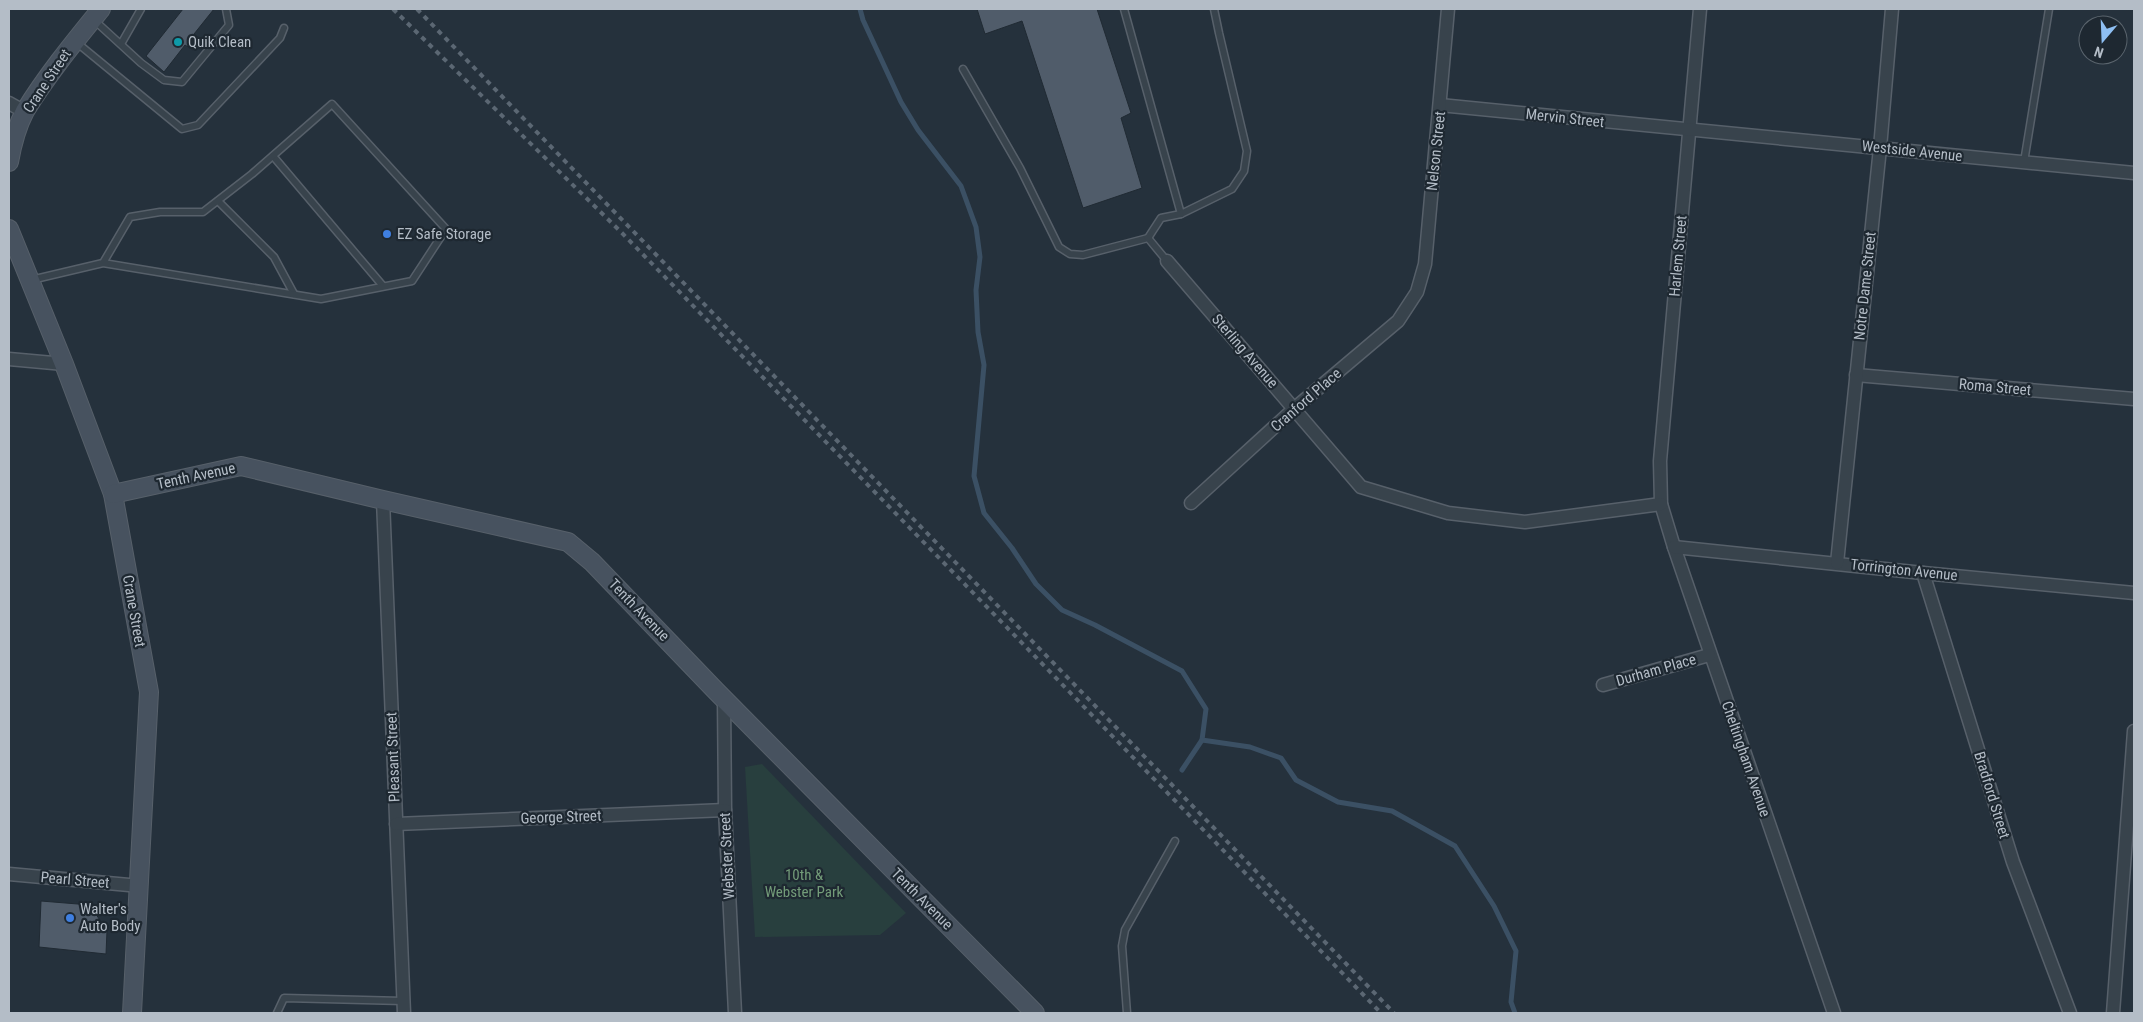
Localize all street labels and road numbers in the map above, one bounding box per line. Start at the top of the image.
street label: Crane Street [19,46,75,116]
street label: Mervin Street [1525,105,1605,131]
street label: Nelson Street [1423,110,1449,192]
street label: Westside Avenue [1861,137,1963,165]
street label: Harlem Street [1665,215,1691,297]
street label: Notre Dame Street [1850,231,1880,341]
street label: Sterling Avenue [1208,310,1282,392]
street label: Cranford Place [1267,364,1345,436]
street label: Roma Street [1958,375,2032,399]
street label: Tenth Avenue [155,459,237,493]
street label: Torrington Avenue [1850,555,1958,585]
street label: Crane Street [119,574,149,648]
street label: Tenth Avenue [605,575,673,645]
street label: Durham Place [1614,650,1698,690]
street label: Cheltingham Avenue [1718,699,1774,819]
street label: Pleasant Street [382,712,404,802]
street label: Bradford Street [1970,749,2014,841]
street label: George Street [520,807,602,827]
street label: Webster Street [716,812,738,900]
street label: Tenth Avenue [887,864,957,934]
street label: Pearl Street [40,868,110,892]

